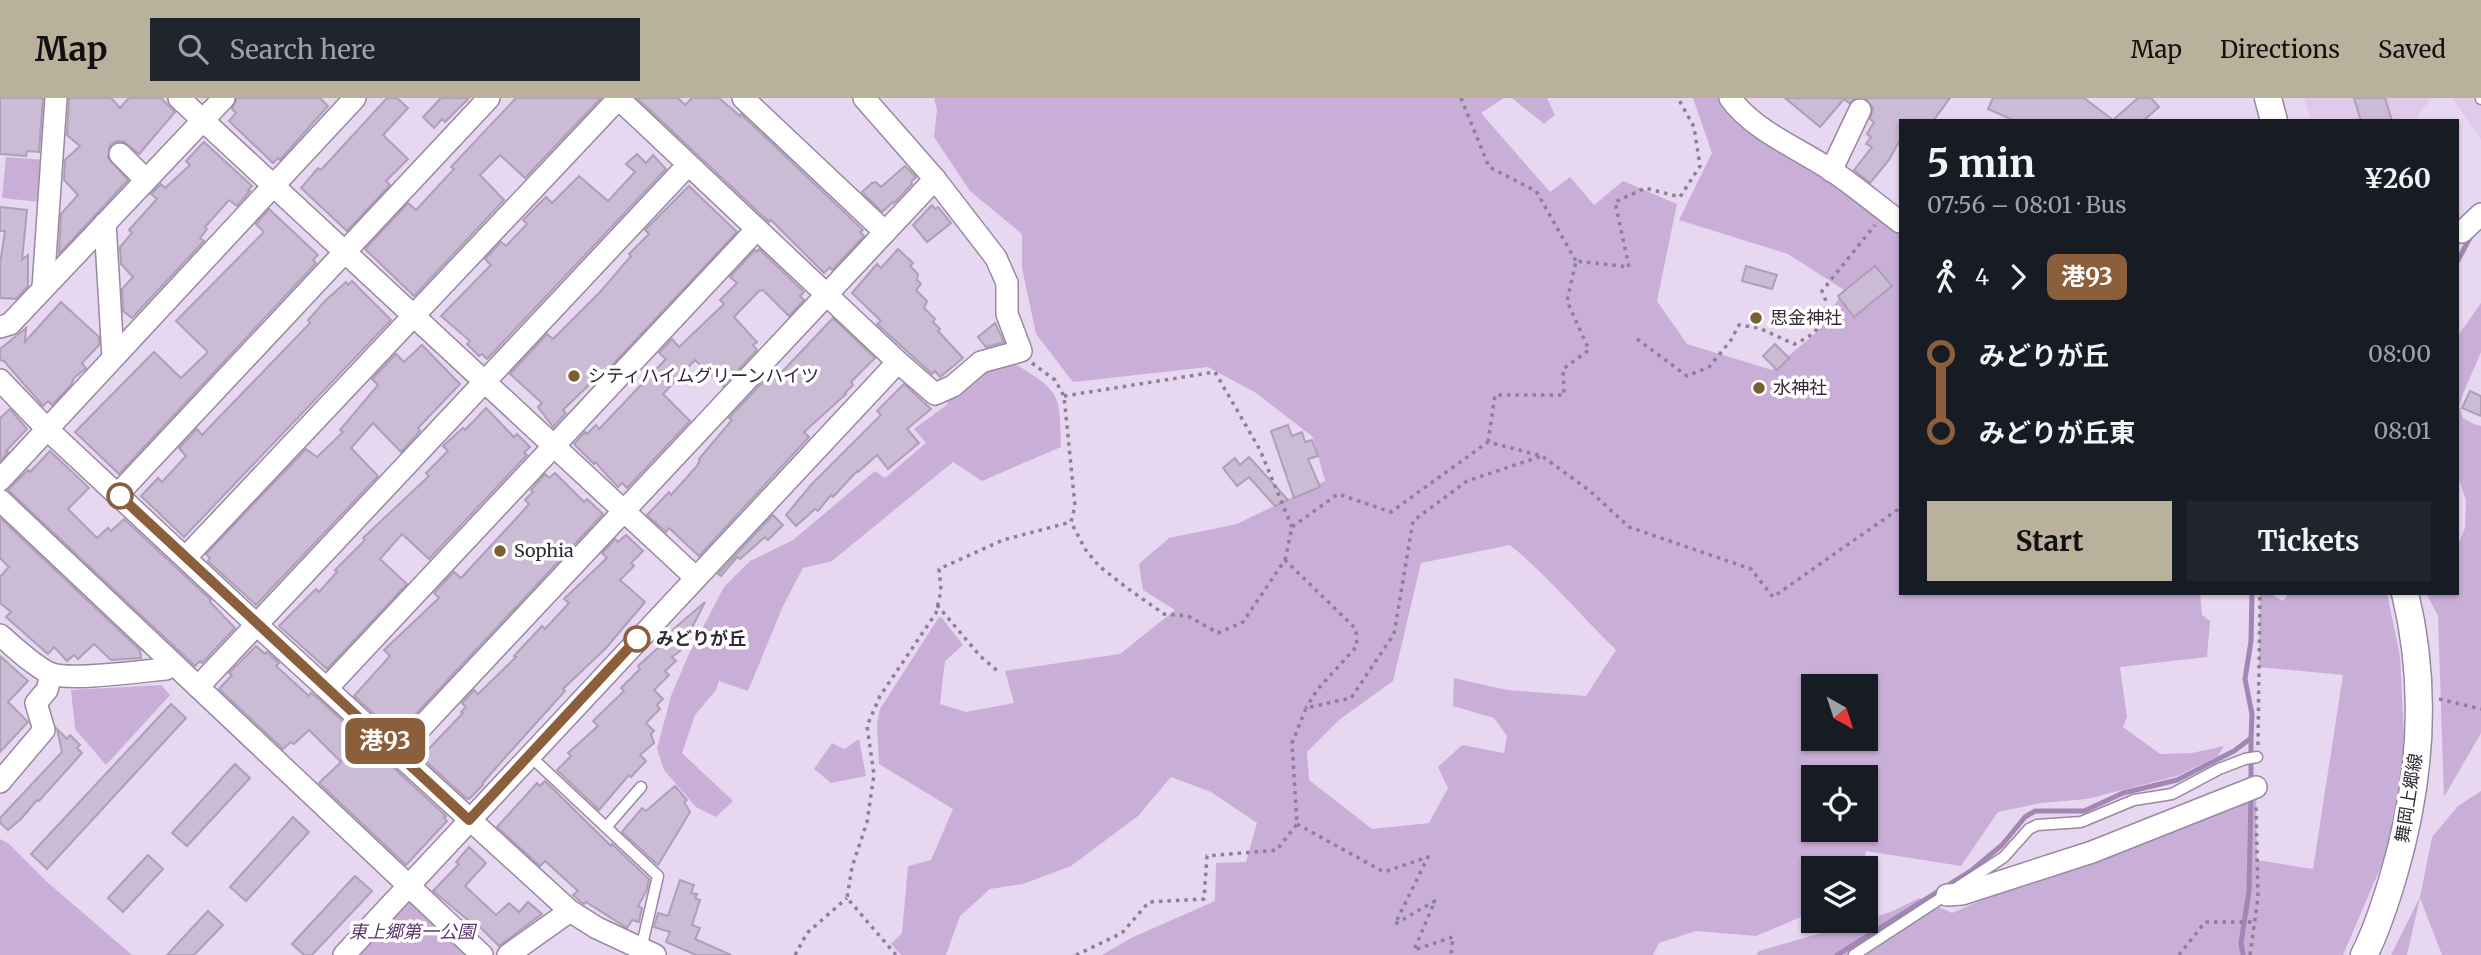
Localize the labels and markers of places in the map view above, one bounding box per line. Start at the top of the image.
place label: 思金神社 [1770,306,1842,329]
marker: 思金神社 [1748,310,1764,326]
place label: シティハイムグリーンハイツ [588,364,819,387]
marker: シティハイムグリーンハイツ [566,368,582,384]
place label: 水神社 [1773,376,1827,399]
marker: 水神社 [1751,380,1767,396]
unlabelled marker [107,483,133,509]
place label: Sophia [514,539,574,562]
marker: Sophia [492,543,508,559]
marker: みどりが丘 [624,626,650,652]
place label: みどりが丘 [656,627,746,650]

